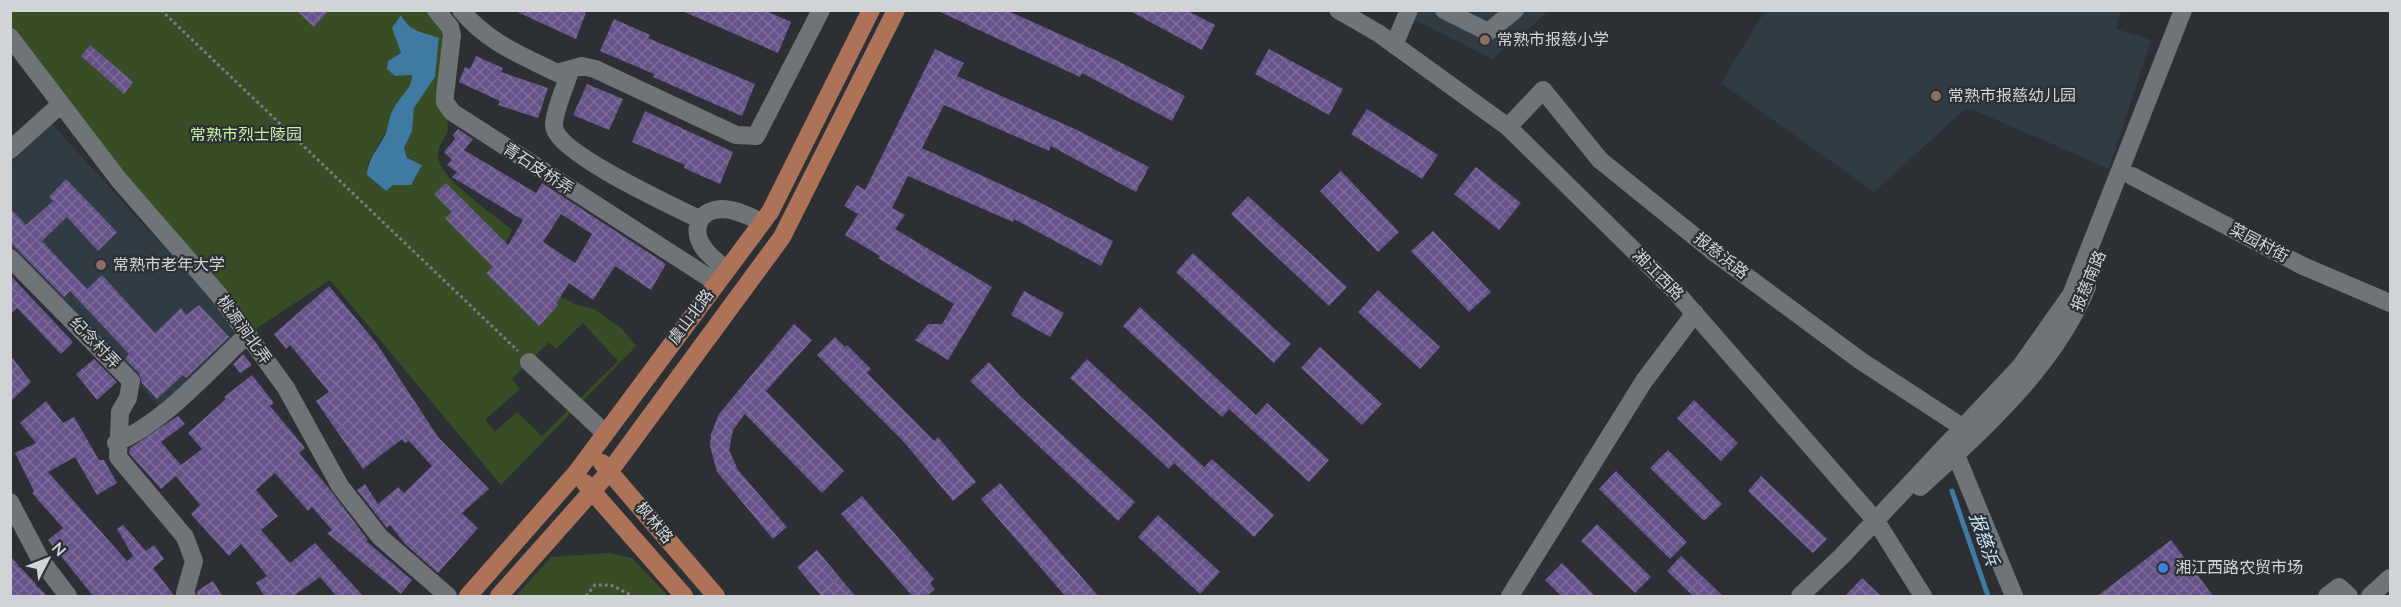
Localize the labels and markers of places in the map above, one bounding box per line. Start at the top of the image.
place label: 常熟市报慈小学 [1497,29,1609,51]
marker: 常熟市报慈小学 [1478,33,1492,47]
place label: 常熟市报慈幼儿园 [1948,85,2076,107]
marker: 常熟市报慈幼儿园 [1929,89,1943,103]
place label: 常熟市老年大学 [113,254,225,276]
marker: 常熟市老年大学 [94,258,108,272]
place label: 湘江西路农贸市场 [2175,557,2303,579]
marker: 湘江西路农贸市场 [2156,561,2170,575]

